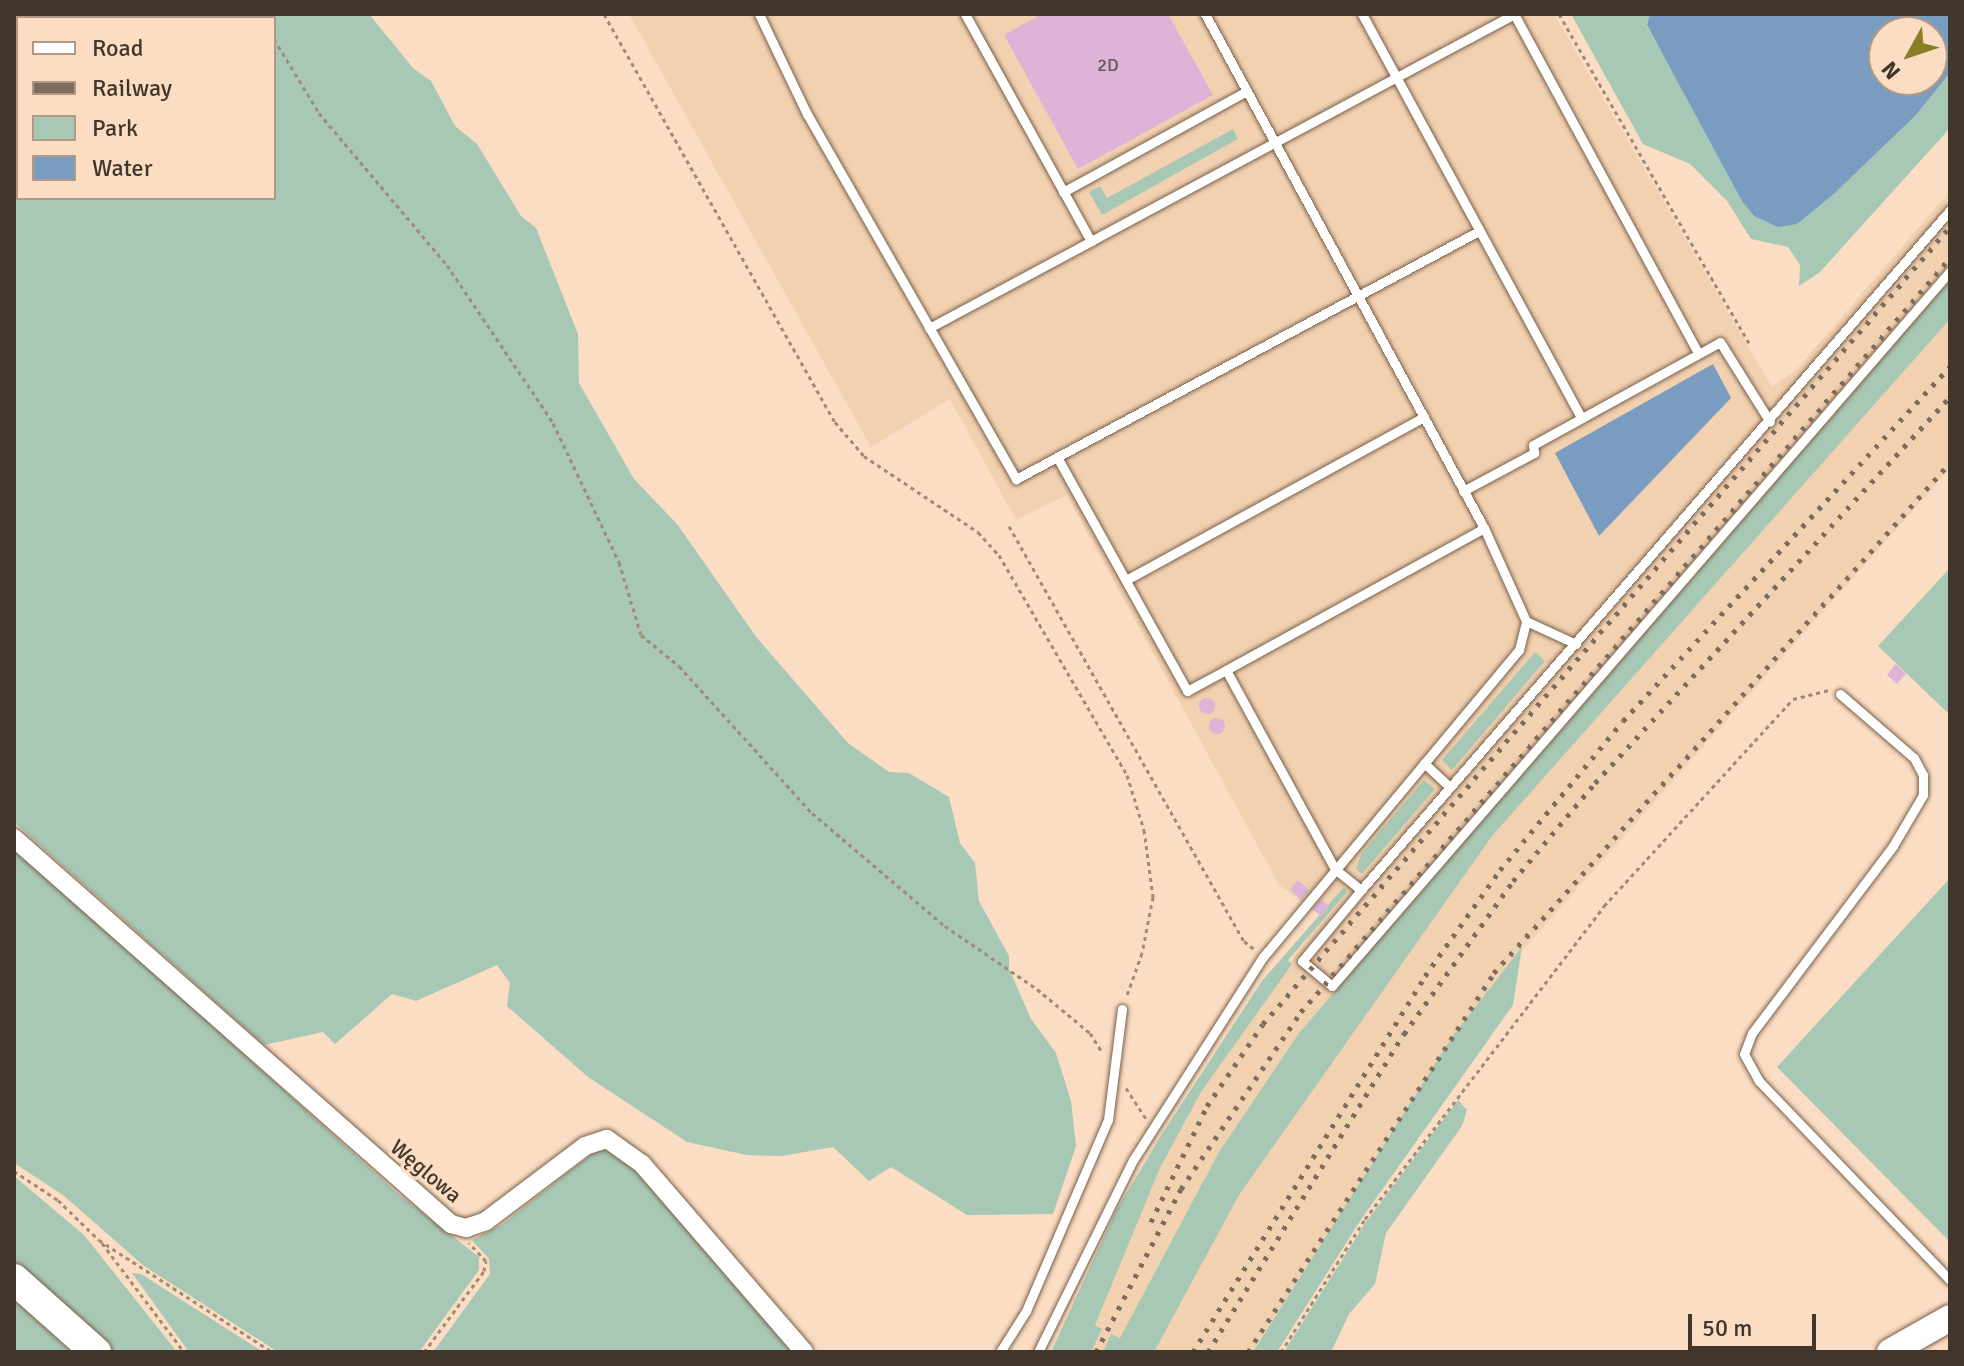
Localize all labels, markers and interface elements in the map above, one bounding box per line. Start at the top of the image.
legend [16,16,276,200]
north arrow [1868,16,1948,96]
text: Road [92,33,143,63]
house number: 2D [1097,54,1119,76]
text: N [1876,56,1906,85]
text: Railway [92,73,172,103]
text: Park [92,113,138,143]
text: Water [92,153,152,183]
street label: Węglowa [385,1134,467,1208]
scale bar [1692,1298,1820,1348]
text: 50 m [1702,1313,1752,1343]

